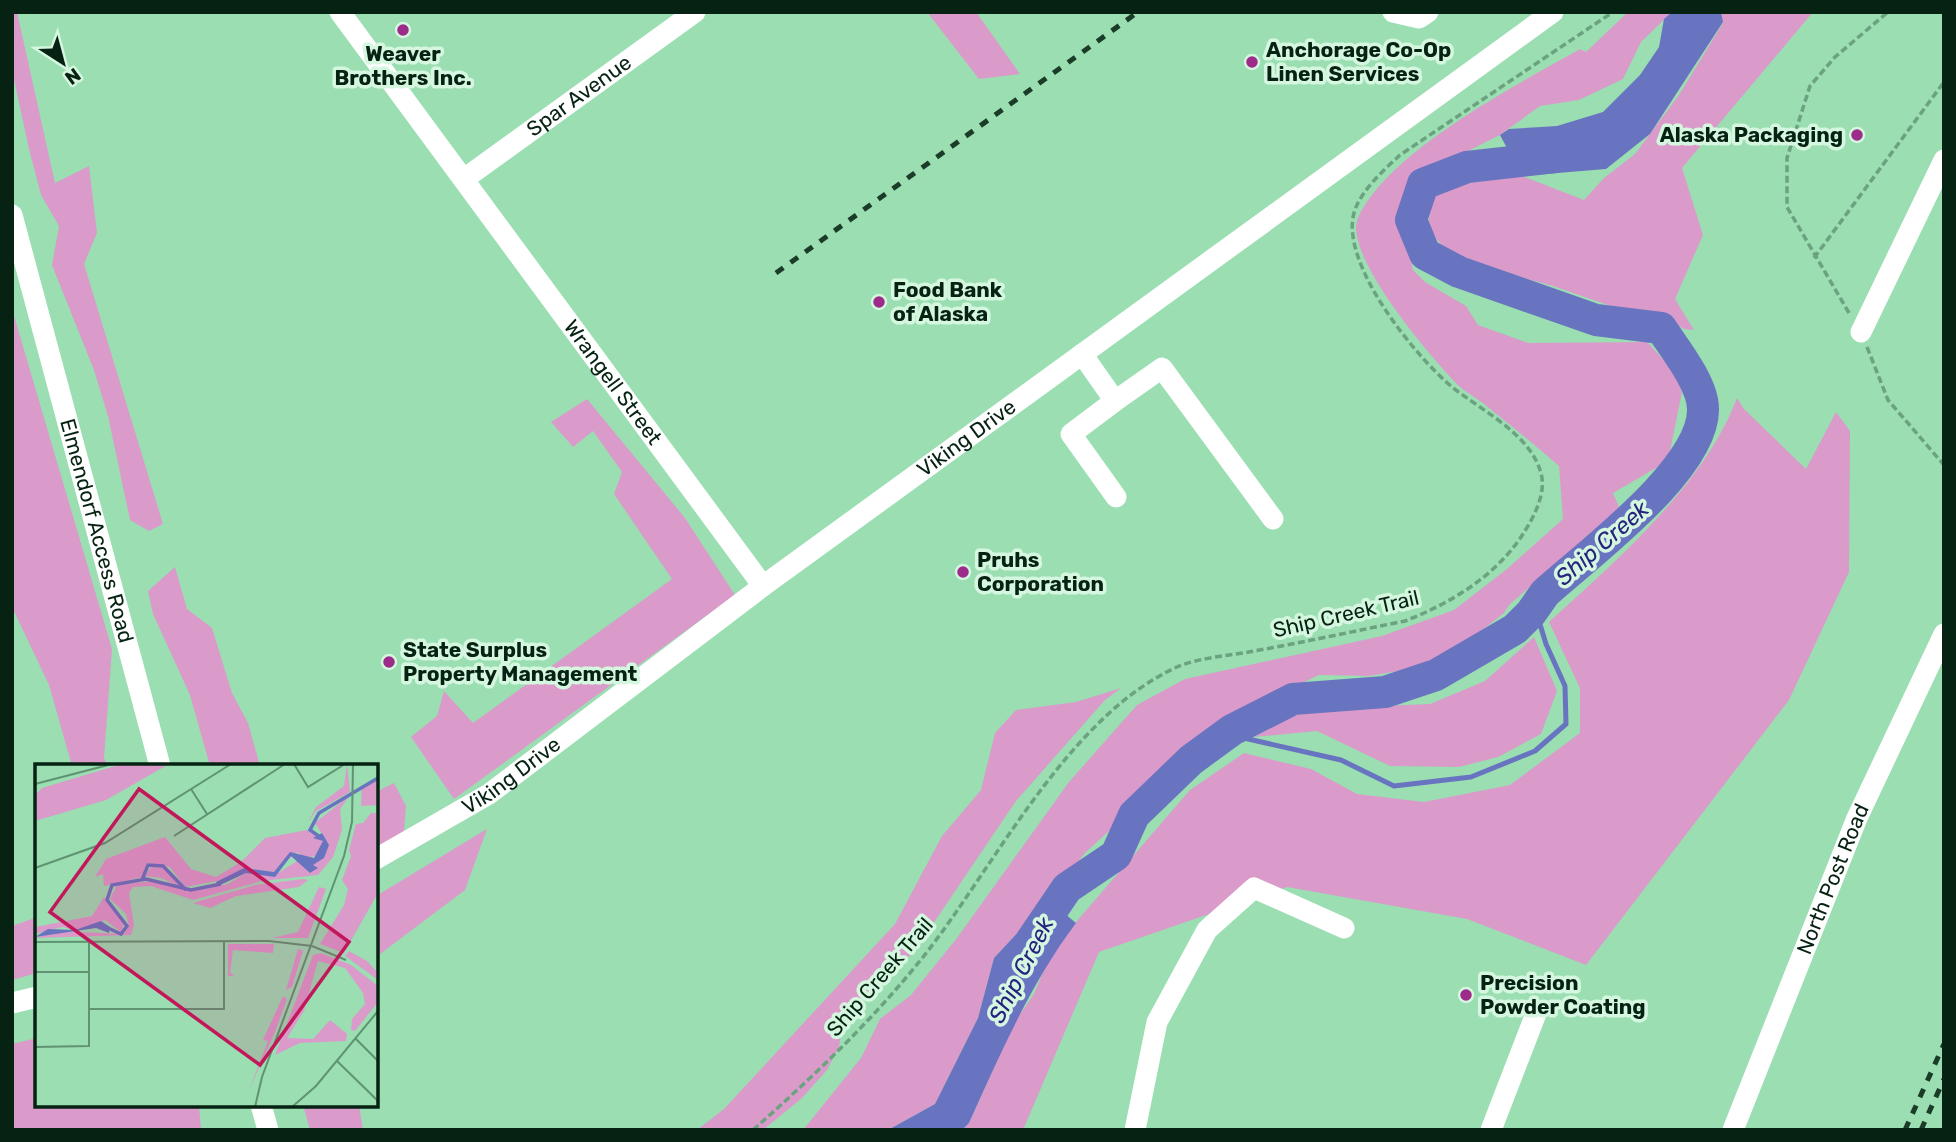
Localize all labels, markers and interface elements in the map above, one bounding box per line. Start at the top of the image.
marker: Weaver Brothers Inc. [395,22,411,38]
north arrow [28,28,98,98]
place label: Anchorage Co-Op Linen Services [1266,37,1451,86]
place label: Weaver Brothers Inc. [334,41,472,90]
street label: Spar Avenue [522,49,636,142]
marker: Anchorage Co-Op Linen Services [1244,54,1260,70]
text: N [60,63,85,90]
place label: Alaska Packaging [1660,122,1843,147]
marker: Alaska Packaging [1849,127,1865,143]
place label: Food Bank of Alaska [893,277,1003,326]
marker: Food Bank of Alaska [871,294,887,310]
street label: Wrangell Street [559,315,668,449]
street label: Viking Drive [912,394,1020,482]
street label: Elmendorf Access Road [55,416,139,645]
water label: Ship Creek [1550,494,1655,591]
place label: Pruhs Corporation [977,547,1104,596]
marker: Pruhs Corporation [955,564,971,580]
street label: Ship Creek Trail [1270,585,1421,642]
place label: State Surplus Property Management [403,637,638,686]
marker: State Surplus Property Management [381,654,397,670]
street label: Viking Drive [457,731,565,819]
inset map [35,764,378,1107]
street label: North Post Road [1791,800,1874,958]
street label: Ship Creek Trail [821,912,938,1041]
water label: Ship Creek [982,912,1060,1027]
place label: Precision Powder Coating [1480,970,1646,1019]
marker: Precision Powder Coating [1458,987,1474,1003]

